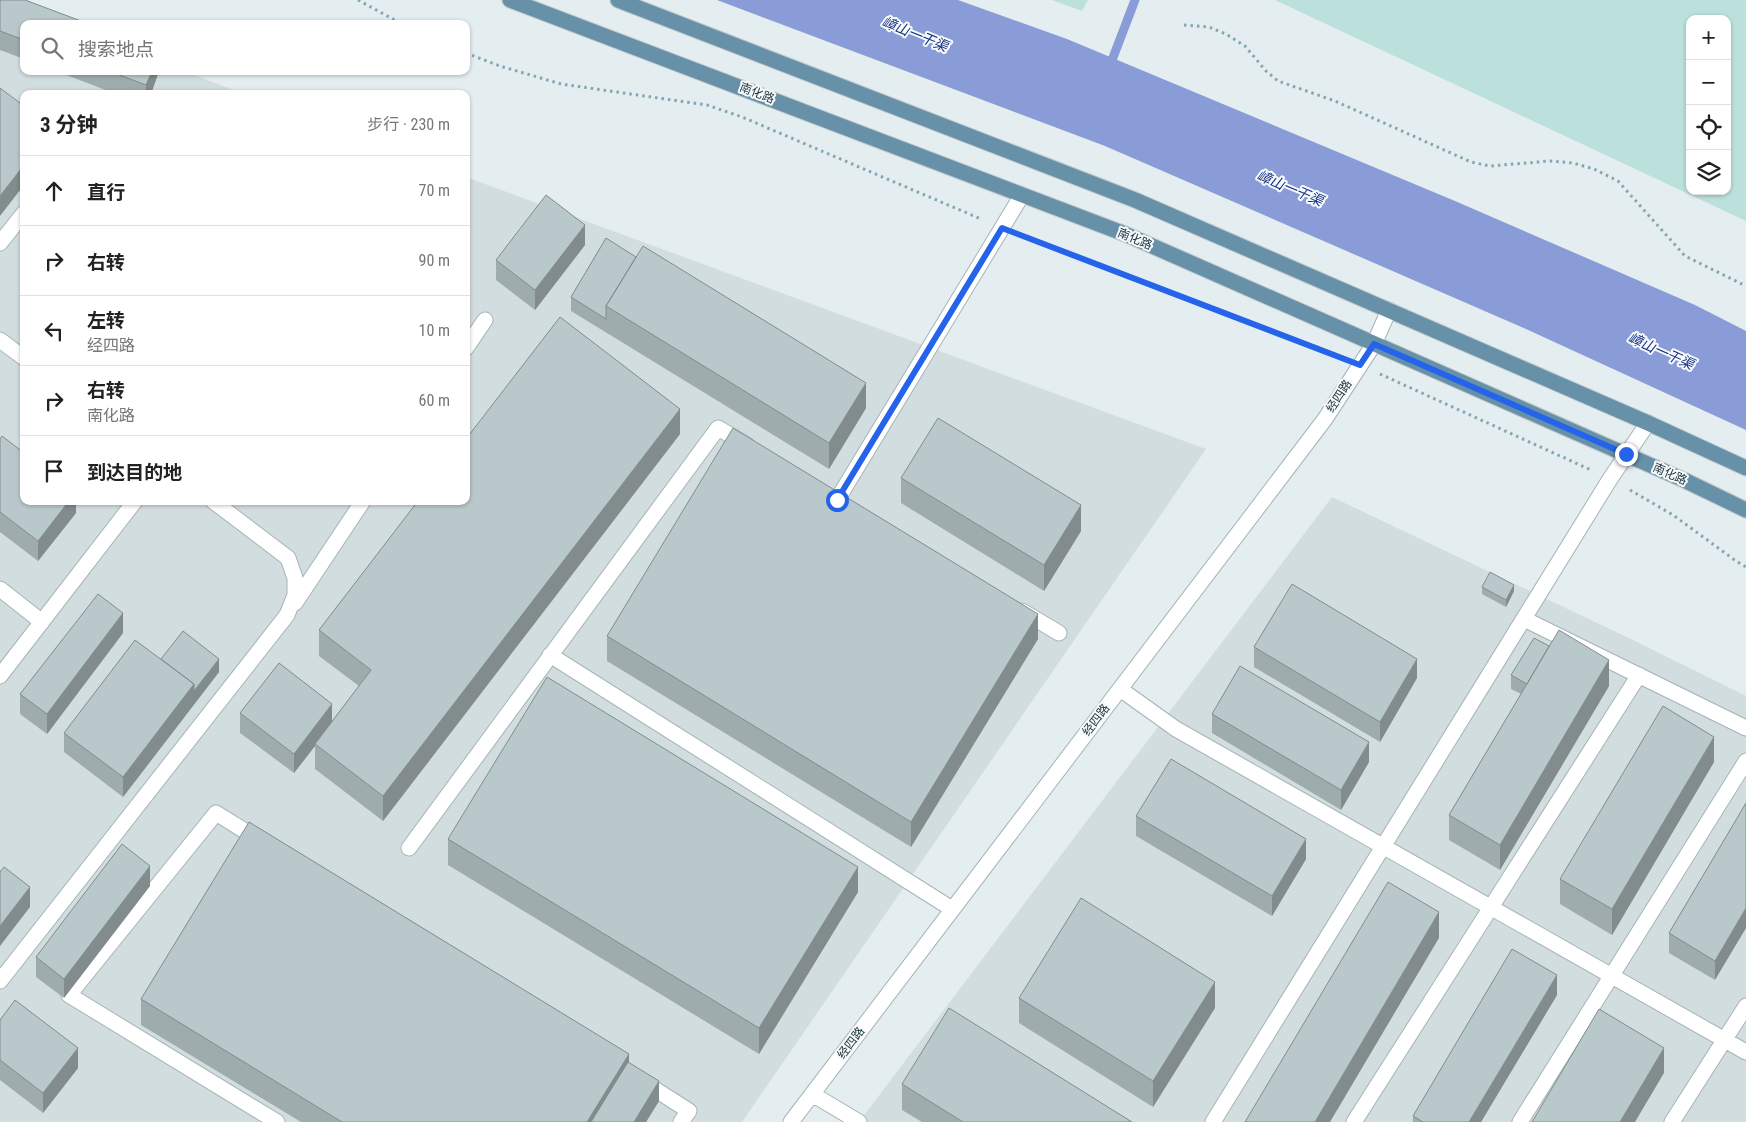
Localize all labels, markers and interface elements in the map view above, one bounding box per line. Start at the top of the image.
water label: 嶂山一干渠 [880,13,952,55]
map controls [1686,15,1731,195]
button: + [1686,15,1731,60]
search box [20,20,470,75]
icon: search [38,34,66,62]
text: 搜索地点 [78,38,154,61]
button: − [1686,60,1731,105]
street label: 南化路 [738,80,776,106]
button: locate [1686,105,1731,150]
text: 3 分钟 [40,113,97,137]
text: 步行 · 230 m [367,115,450,134]
button: layers [1686,150,1731,195]
water label: 嶂山一干渠 [1255,167,1327,210]
icon: ahead [40,177,68,205]
text: 直行 [87,181,125,204]
text: 70 m [418,181,450,200]
street label: 南化路 [1116,226,1154,252]
icon: right [40,247,68,275]
text: 右转 [87,251,125,274]
text: 90 m [418,251,450,270]
text: 左转 [87,309,125,332]
icon: left [40,317,68,345]
text: 10 m [418,321,450,340]
water label: 嶂山一干渠 [1626,329,1698,373]
text: 经四路 [87,336,135,355]
street label: 经四路 [1323,377,1355,415]
text: 右转 [87,379,125,402]
icon: right [40,387,68,415]
text: 60 m [418,391,450,410]
text: 南化路 [87,406,135,425]
route end [1615,443,1638,466]
icon: arrive [40,457,68,485]
street label: 南化路 [1651,460,1689,488]
text: 到达目的地 [87,461,182,484]
route start [826,489,849,512]
street label: 经四路 [1080,701,1112,739]
street label: 经四路 [835,1024,867,1062]

